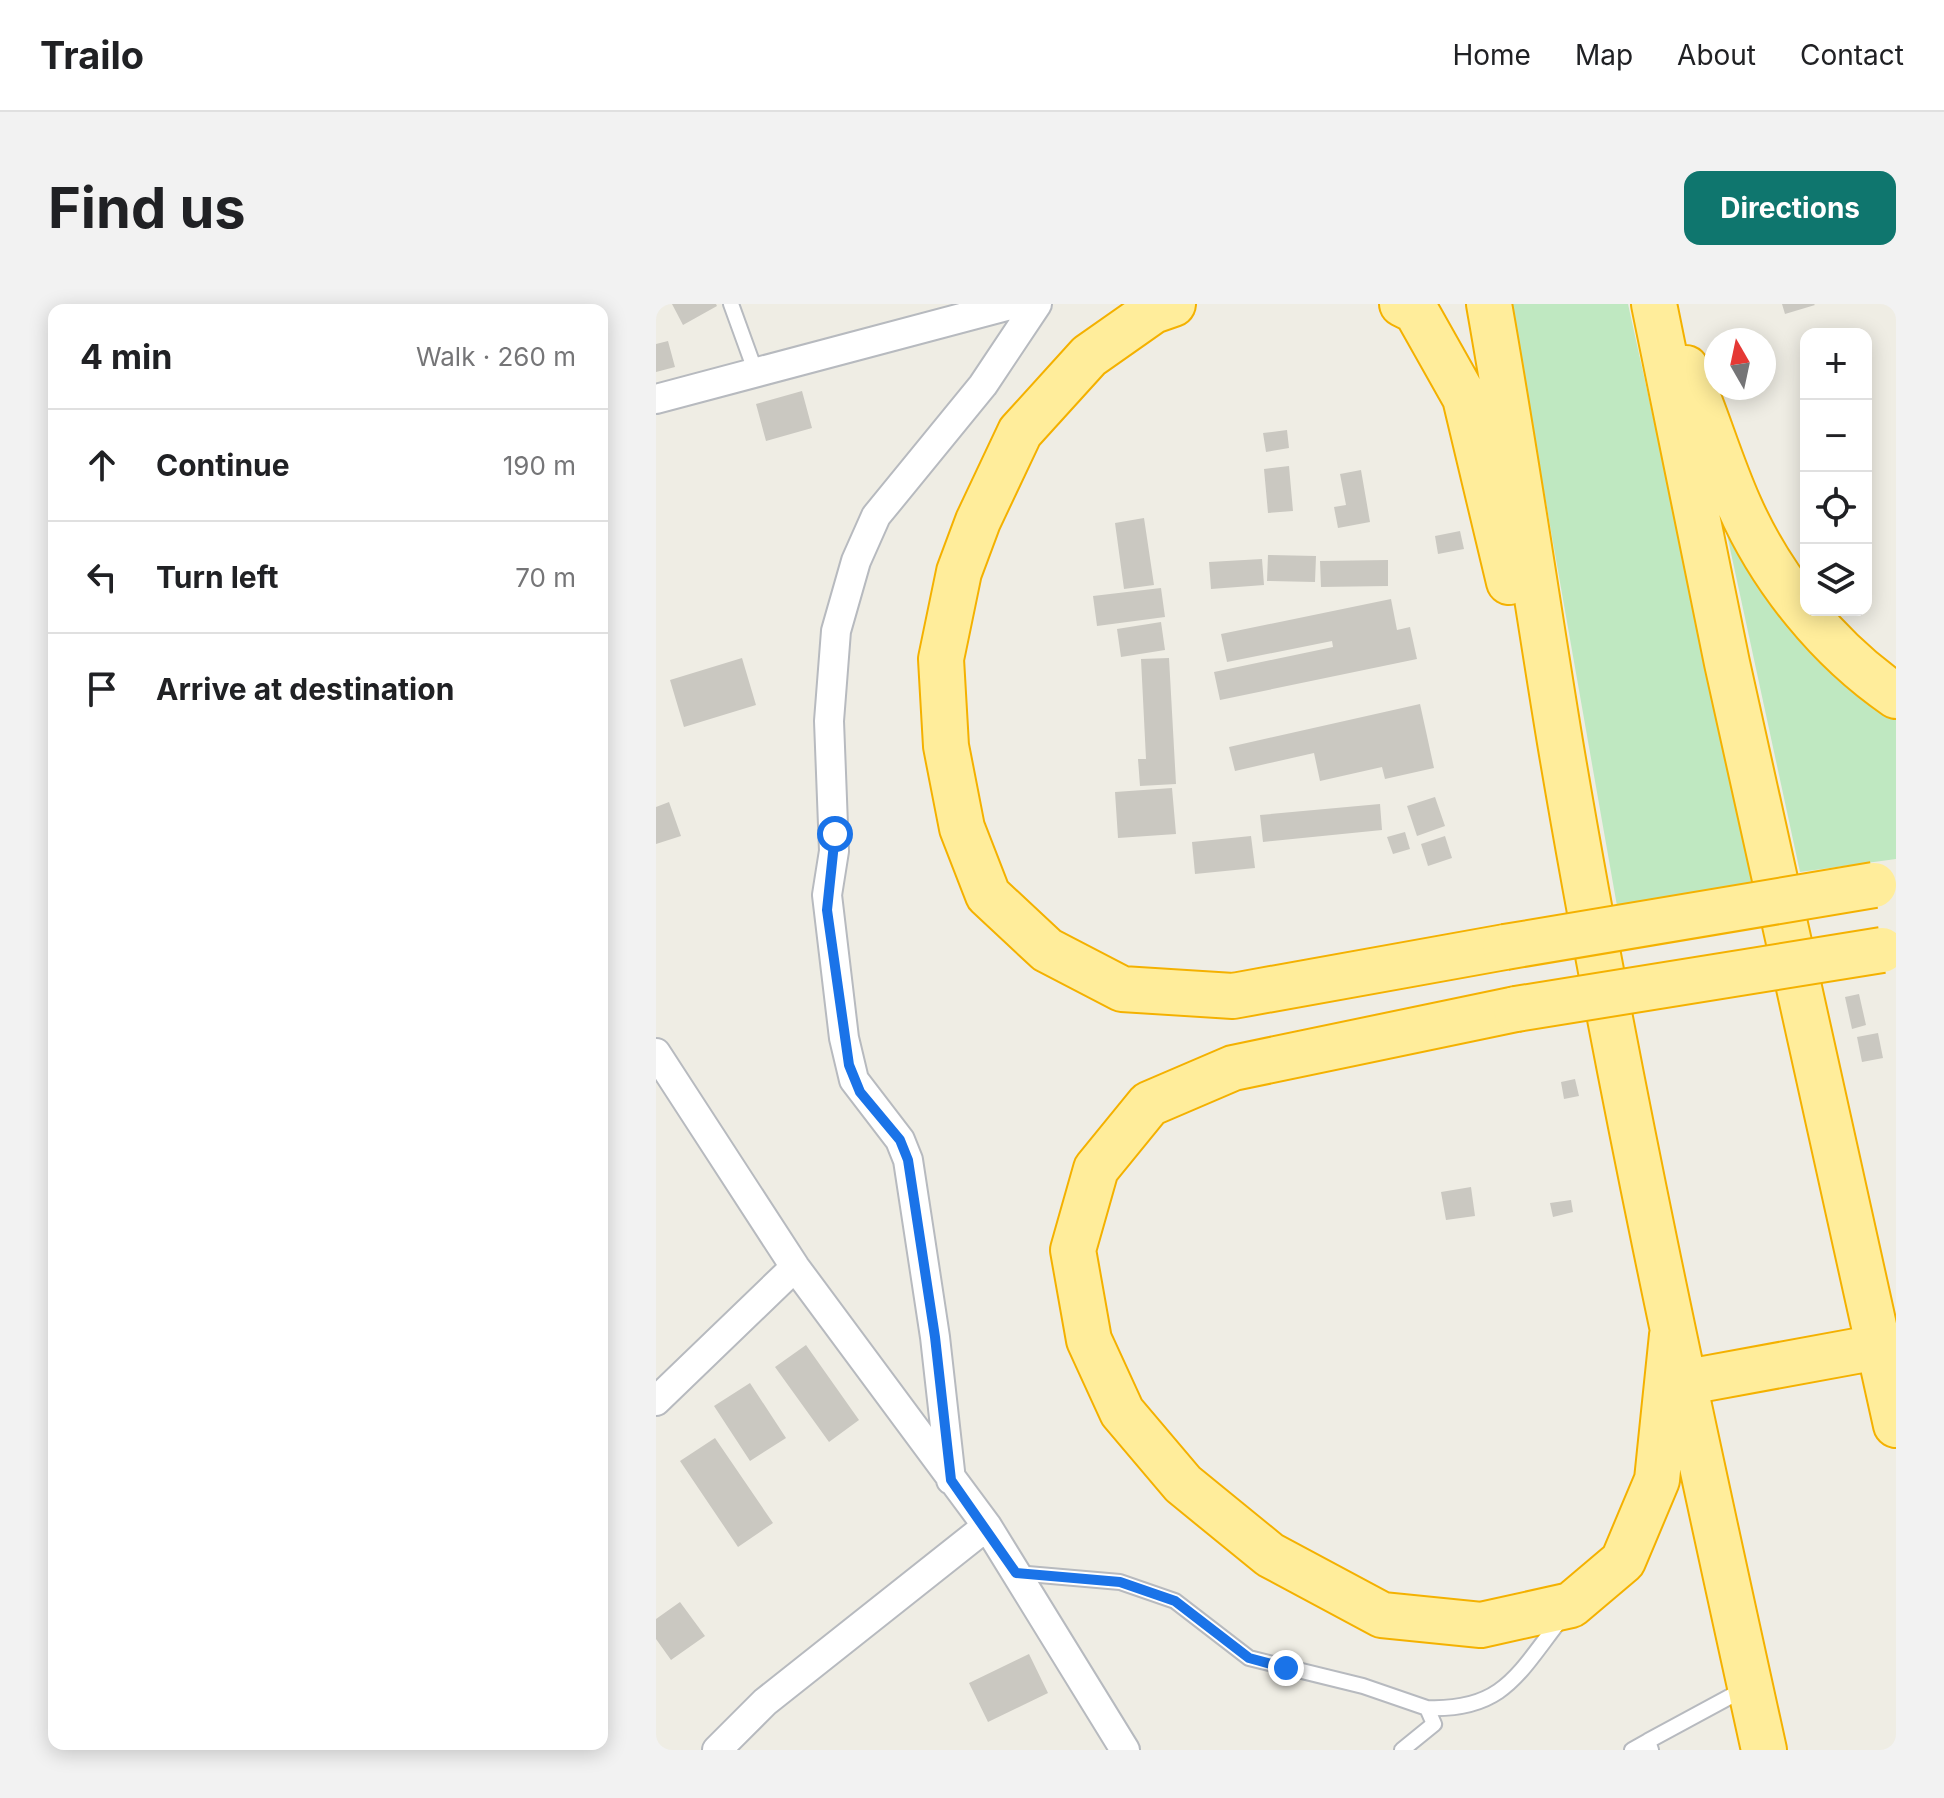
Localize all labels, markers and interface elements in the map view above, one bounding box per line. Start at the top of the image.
text: Trailo [40,32,144,78]
text: Home [1452,38,1531,72]
text: Map [1575,38,1633,72]
text: About [1677,38,1756,72]
text: Contact [1800,38,1904,72]
button: Directions [1684,171,1896,245]
text: Find us [48,174,246,242]
north arrow [1704,328,1776,400]
map controls [1800,328,1872,616]
button: + [1800,328,1872,400]
text: 4 min [80,336,172,377]
text: Walk · 260 m [416,341,576,372]
button: − [1800,400,1872,472]
icon: ahead [80,443,124,487]
text: Continue [156,447,290,483]
text: 190 m [503,450,576,481]
button: locate [1800,472,1872,544]
button: layers [1800,544,1872,616]
icon: left [80,555,124,599]
text: Turn left [156,559,278,595]
text: 70 m [515,562,576,593]
icon: arrive [80,667,124,711]
text: Arrive at destination [156,671,454,707]
route start [817,816,853,852]
route end [1268,1650,1304,1686]

